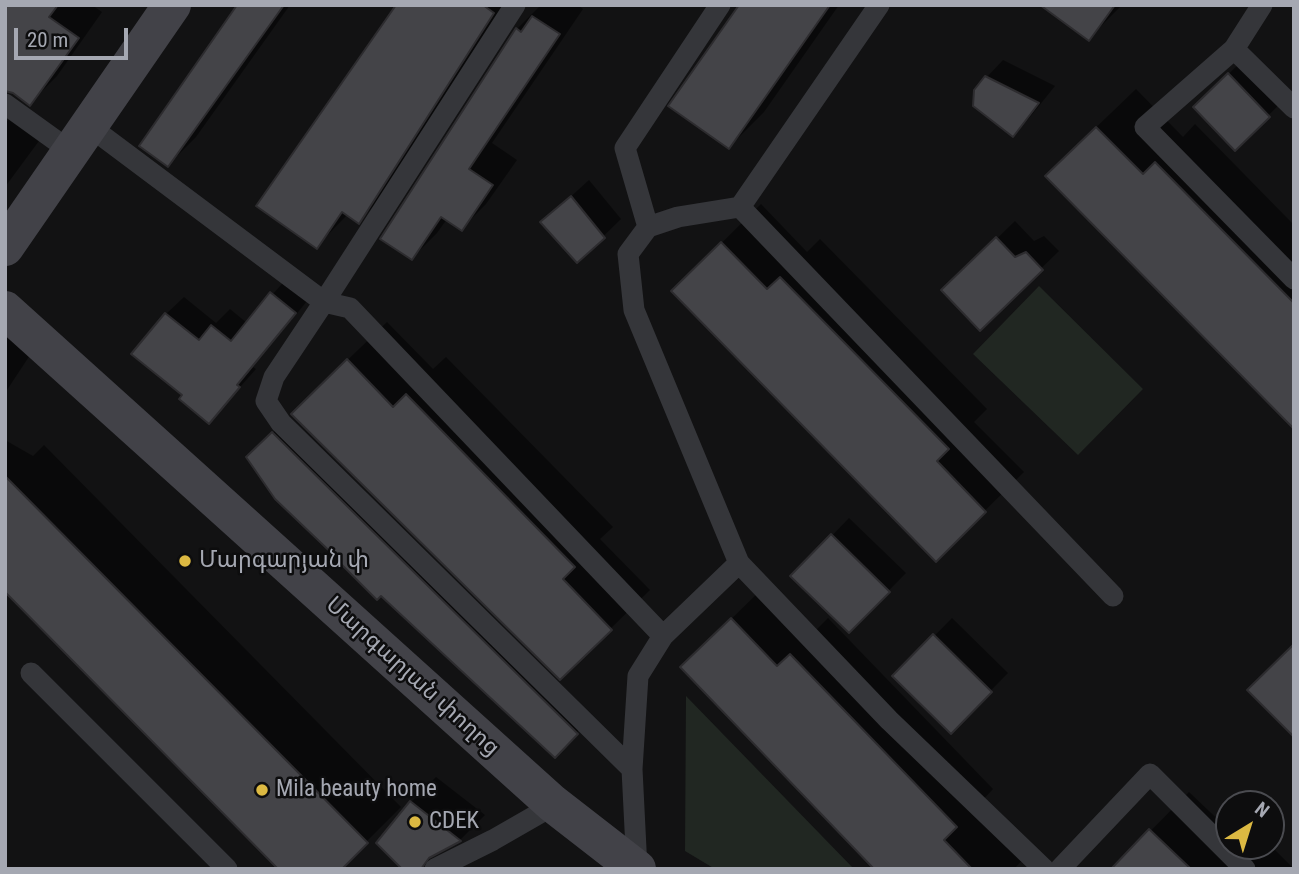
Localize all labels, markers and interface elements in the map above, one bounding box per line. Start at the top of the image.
scale bar [18,14,131,58]
text: 20 m [27,28,68,52]
place label: Մարգարյան փ [199,547,369,575]
marker: Մարգարյան փ [177,553,193,569]
street label: Մարգարյան փողոց [319,592,505,762]
place label: Mila beauty home [276,776,437,804]
marker: Mila beauty home [254,782,270,798]
north arrow [1215,790,1285,860]
text: N [1250,797,1274,822]
place label: CDEK [429,808,479,836]
marker: CDEK [407,814,423,830]

